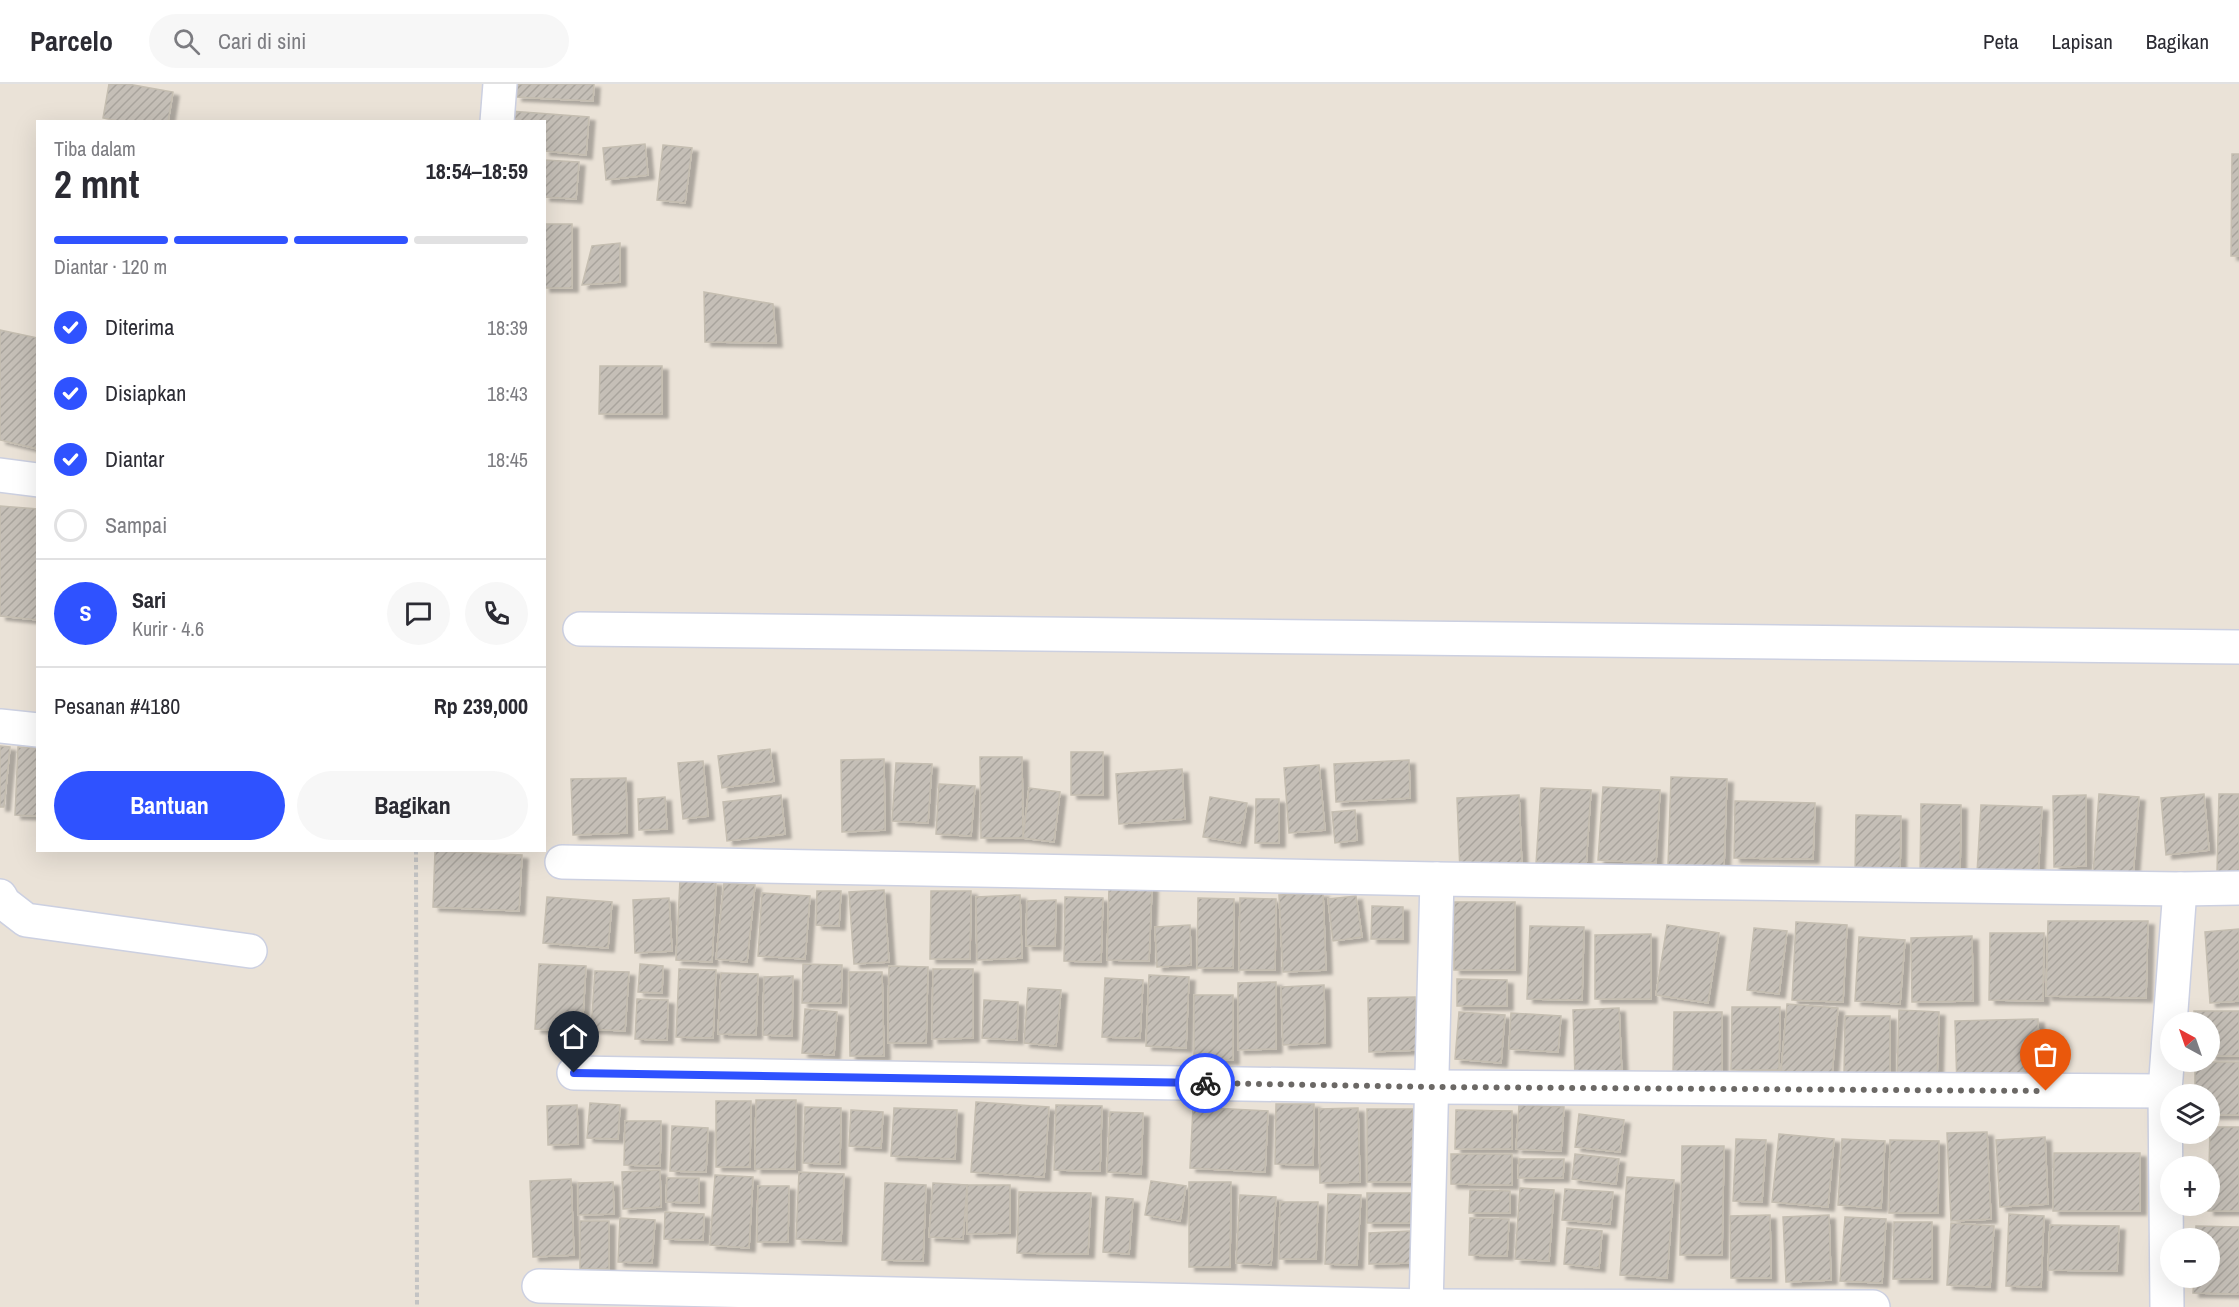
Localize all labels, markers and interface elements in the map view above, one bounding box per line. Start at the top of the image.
search box [149,14,569,68]
text: Parcelo [30,22,113,60]
icon: search [170,25,203,58]
text: Cari di sini [218,26,306,56]
text: Peta [1983,27,2019,56]
text: Lapisan [2052,27,2113,56]
text: Bagikan [2146,27,2209,56]
text: Tiba dalam [54,135,136,162]
text: 18:54–18:59 [426,156,528,186]
text: 2 mnt [54,158,139,210]
text: Diantar · 120 m [54,253,167,280]
icon: check [54,311,87,344]
text: Diterima [105,312,174,342]
text: 18:39 [487,314,528,341]
icon: check [54,377,87,410]
text: Disiapkan [105,378,186,408]
text: 18:43 [487,380,528,407]
icon: check [54,443,87,476]
text: Diantar [105,444,164,474]
text: 18:45 [487,446,528,473]
text: Sampai [105,510,167,540]
button: chat [387,582,450,645]
button: phone [465,582,528,645]
text: Sari [132,585,166,615]
text: S [79,598,92,628]
text: Kurir · 4.6 [132,615,204,642]
text: Pesanan #4180 [54,691,180,721]
text: Rp 239,000 [434,691,528,721]
button: Bantuan [54,771,285,840]
button: Bagikan [297,771,528,840]
pin [548,1011,599,1073]
north arrow [2160,1012,2220,1072]
map controls [2160,1012,2220,1288]
icon: home [557,1020,590,1053]
pin [2020,1029,2071,1091]
icon: bag [2029,1038,2062,1071]
courier [1175,1053,1235,1113]
icon: bike [1189,1067,1222,1100]
button: layers [2160,1084,2220,1144]
button: + [2160,1156,2220,1216]
button: − [2160,1228,2220,1288]

